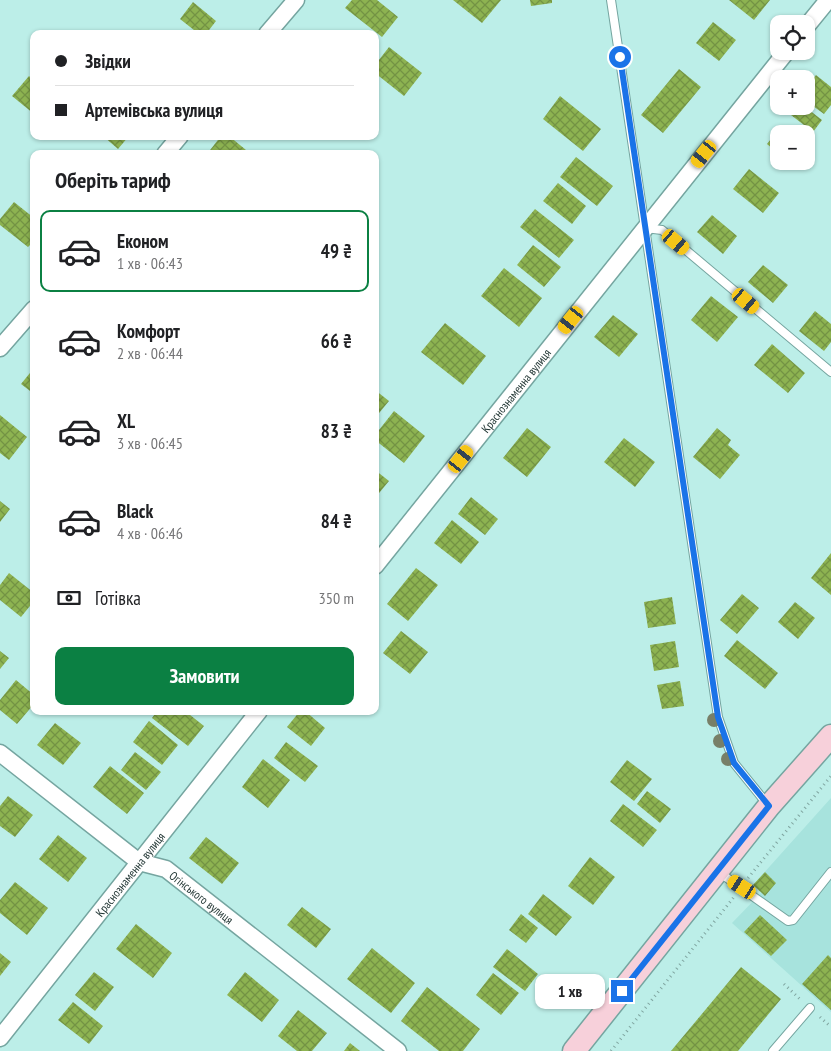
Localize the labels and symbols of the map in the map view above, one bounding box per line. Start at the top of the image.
route start [609,46,631,68]
car [688,138,719,170]
car [659,227,692,257]
car [729,286,762,316]
car [555,304,586,336]
street label: Краснознаменна вулиця [477,345,554,435]
car [445,443,476,475]
street label: Краснознаменна вулиця [92,829,168,919]
street label: Огінського вулиця [167,867,237,927]
car [725,873,758,901]
callout: 1 хв [534,974,604,1008]
route end [611,980,633,1002]

